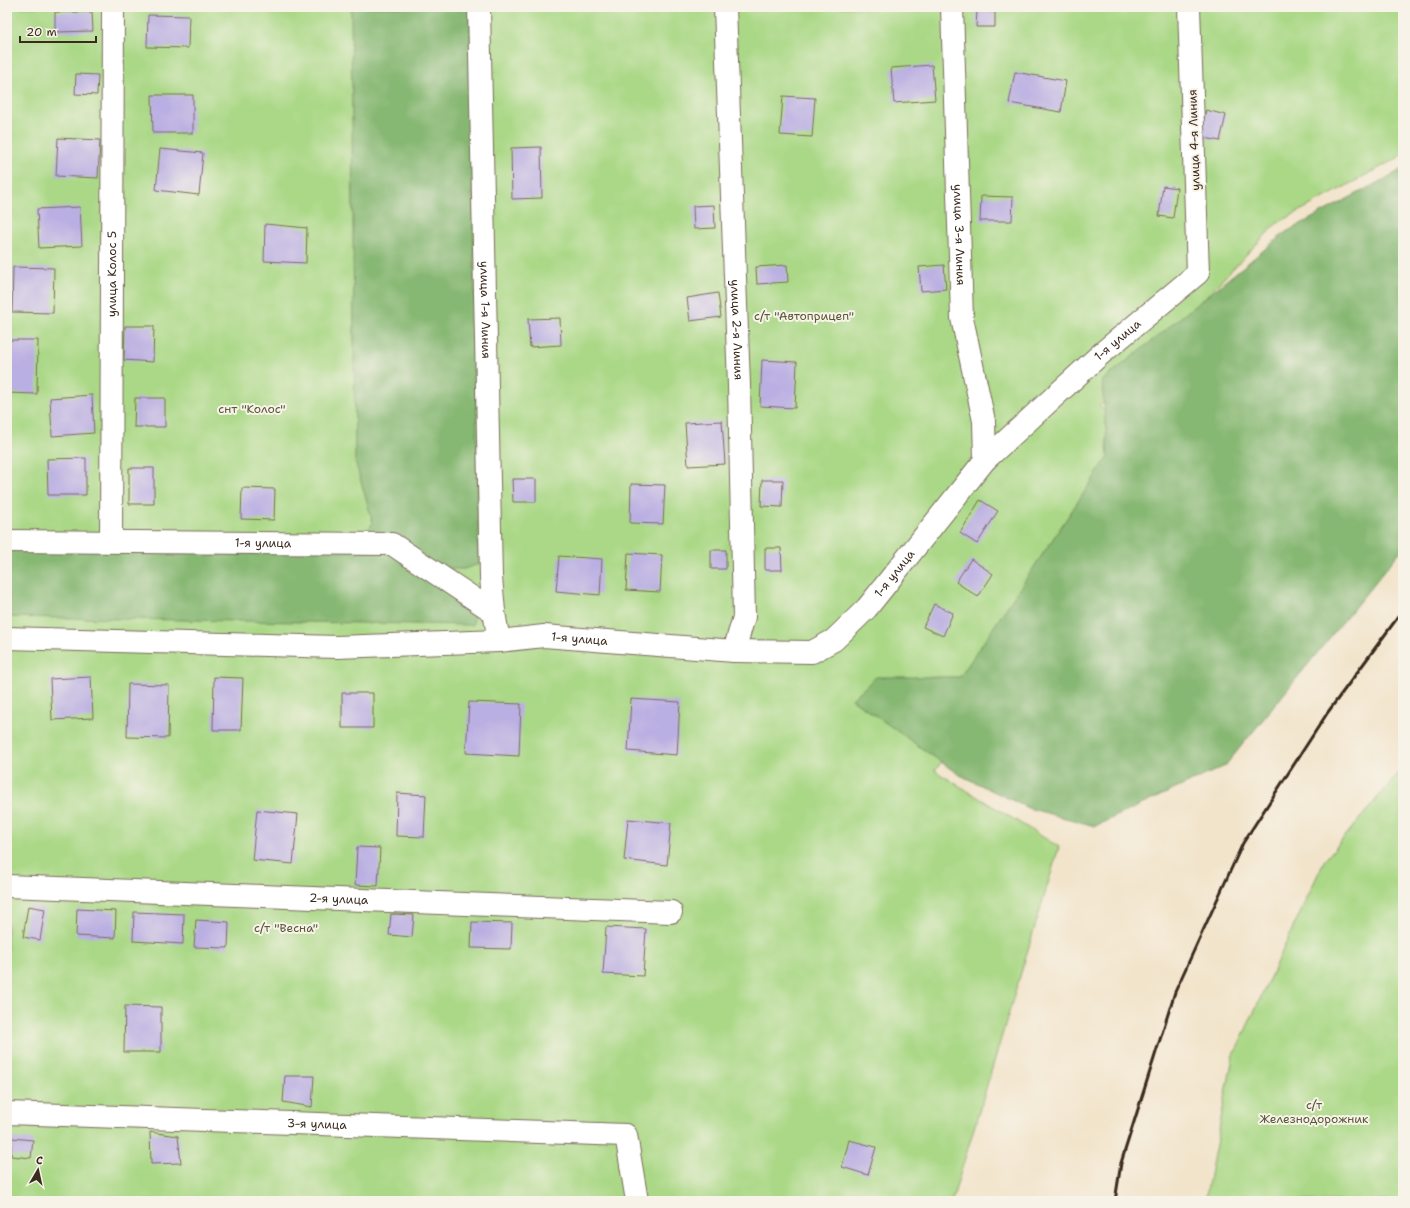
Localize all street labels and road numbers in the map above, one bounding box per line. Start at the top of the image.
street label: улица 4-я Линия [1184,89,1204,191]
street label: улица 3-я Линия [950,184,969,286]
street label: улица Колос 5 [104,231,120,317]
street label: улица 1-я Линия [476,261,494,359]
street label: улица 2-я Линия [727,279,747,380]
street label: 1-я улица [1091,315,1145,364]
street label: 1-я улица [235,535,292,551]
street label: 1-я улица [871,546,919,601]
street label: 1-я улица [551,629,609,649]
street label: 2-я улица [309,890,369,908]
street label: 3-я улица [286,1115,348,1133]

